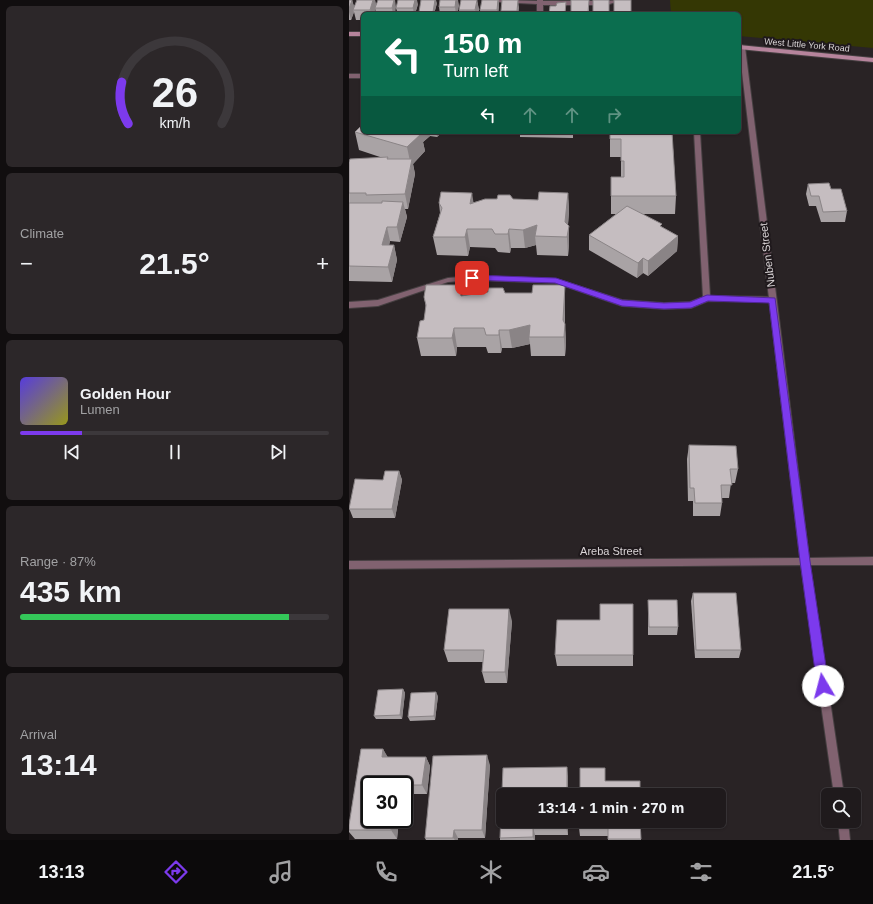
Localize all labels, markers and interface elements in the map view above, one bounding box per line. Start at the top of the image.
icon: left [377,28,429,80]
text: 150 m [443,28,522,59]
street label: West Little York Road [764,36,850,54]
text: Turn left [443,61,508,81]
text: 26 [151,69,198,116]
icon: left [477,104,499,126]
icon: ahead [519,104,541,126]
icon: ahead [561,104,583,126]
icon: right [603,104,625,126]
text: km/h [159,115,190,131]
street label: Nuben Street [757,222,777,288]
text: Climate [20,226,64,241]
text: 21.5° [139,247,210,280]
text: − [20,251,33,276]
text: + [316,251,329,276]
pin [455,261,489,295]
icon: arrive [461,267,483,289]
text: Golden Hour [80,385,171,402]
text: Lumen [80,402,120,417]
icon: previous [61,441,83,463]
icon: pause [164,441,186,463]
icon: next [267,441,289,463]
street label: Areba Street [580,545,642,557]
text: Range · 87% [20,554,96,569]
text: 435 km [20,575,122,608]
position arrow [802,665,844,707]
text: Arrival [20,727,57,742]
text: 13:14 [20,748,97,781]
speed limit sign: 30 [361,776,413,828]
map controls [821,788,861,828]
button: search [821,788,861,828]
text: 13:14 · 1 min · 270 m [538,799,684,816]
icon: directions [162,858,190,886]
icon: music [267,858,295,886]
icon: phone [372,858,400,886]
icon: climate [477,858,505,886]
icon: car [582,858,610,886]
icon: filters [687,858,715,886]
text: 13:13 [39,862,85,882]
text: 21.5° [792,862,834,882]

